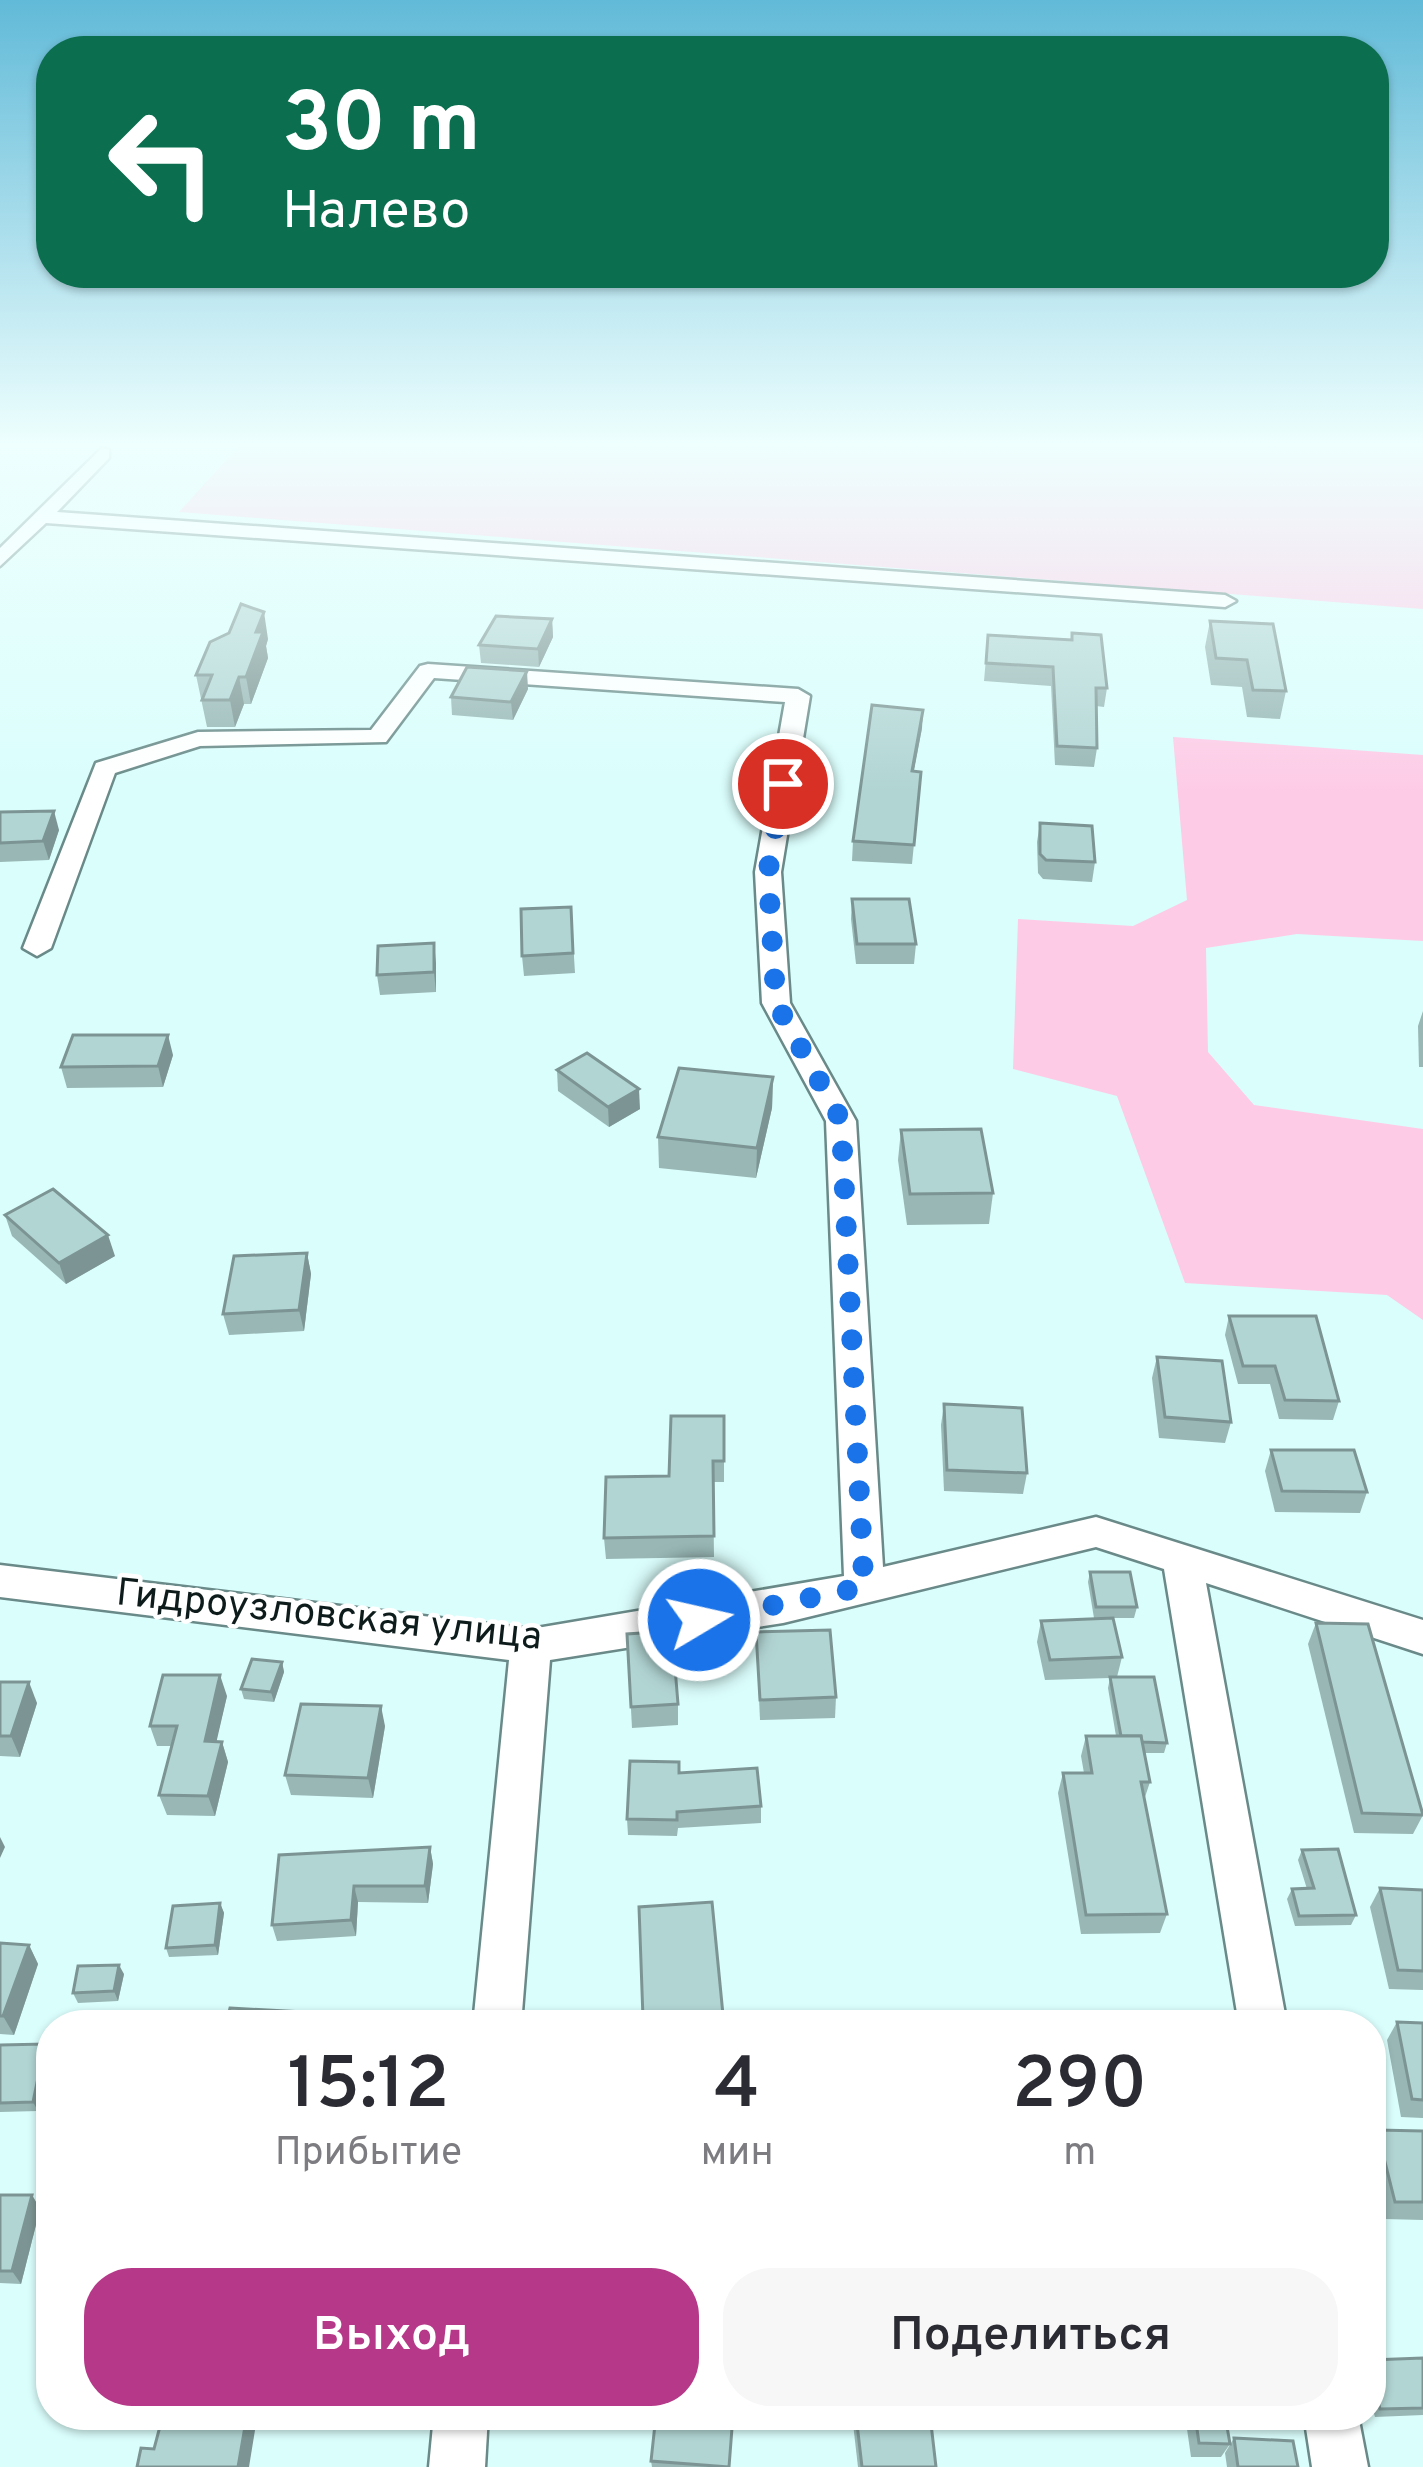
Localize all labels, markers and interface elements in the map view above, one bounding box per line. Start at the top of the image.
text: 30 m [282,75,481,181]
icon: left [84,84,240,240]
text: Налево [282,179,470,248]
pin [732,733,834,835]
icon: arrive [750,751,816,817]
position arrow [636,1557,762,1683]
street label: Гидроузловская улица [114,1570,544,1664]
text: 15:12 [288,2042,449,2134]
text: 4 [714,2042,760,2134]
text: 290 [1012,2042,1147,2134]
text: Прибытие [275,2130,462,2179]
text: мин [701,2130,774,2179]
text: m [1063,2130,1096,2179]
button: Выход [84,2268,699,2406]
button: Поделиться [723,2268,1338,2406]

